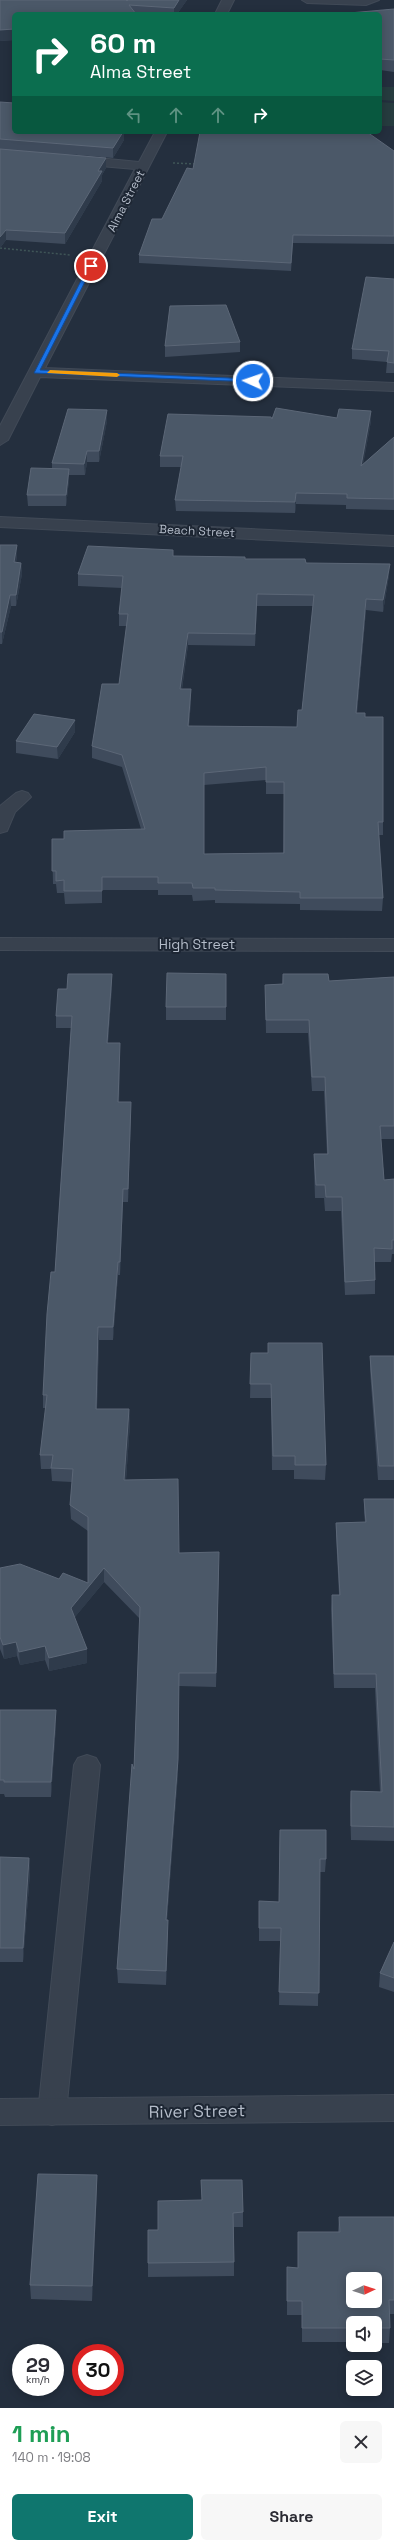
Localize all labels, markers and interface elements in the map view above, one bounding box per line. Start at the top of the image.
text: 60 m [90,25,156,61]
icon: right [24,28,76,80]
text: Alma Street [90,60,191,83]
icon: left [123,104,145,126]
icon: ahead [165,104,187,126]
icon: ahead [207,104,229,126]
icon: right [249,104,271,126]
street label: Alma Street [104,167,148,235]
pin [74,249,108,283]
icon: arrive [80,255,102,277]
position arrow [232,360,274,402]
street label: Beach Street [159,521,235,541]
street label: High Street [159,935,235,953]
street label: River Street [149,2099,246,2123]
north arrow [346,2272,382,2308]
map controls [346,2272,382,2396]
button: sound [346,2316,382,2352]
speed limit sign: 30 [72,2344,124,2396]
text: 29 [26,2352,50,2378]
button: layers [346,2360,382,2396]
text: km/h [26,2373,50,2386]
text: 1 min [12,2418,71,2449]
button: close [340,2421,382,2463]
text: 140 m · 19:08 [12,2449,91,2466]
button: Exit [12,2494,193,2540]
button: Share [201,2494,382,2540]

